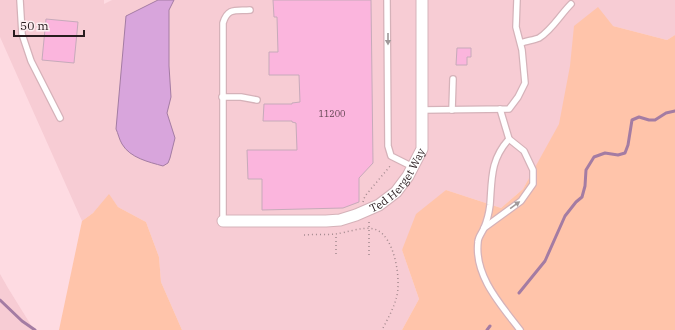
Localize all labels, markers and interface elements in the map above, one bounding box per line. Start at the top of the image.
scale bar [14,12,84,38]
text: 50 m [20,18,49,33]
one-way arrow [385,33,391,46]
house number: 11200 [318,108,346,119]
street label: Ted Herget Way [367,146,428,215]
one-way arrow [510,202,520,210]

